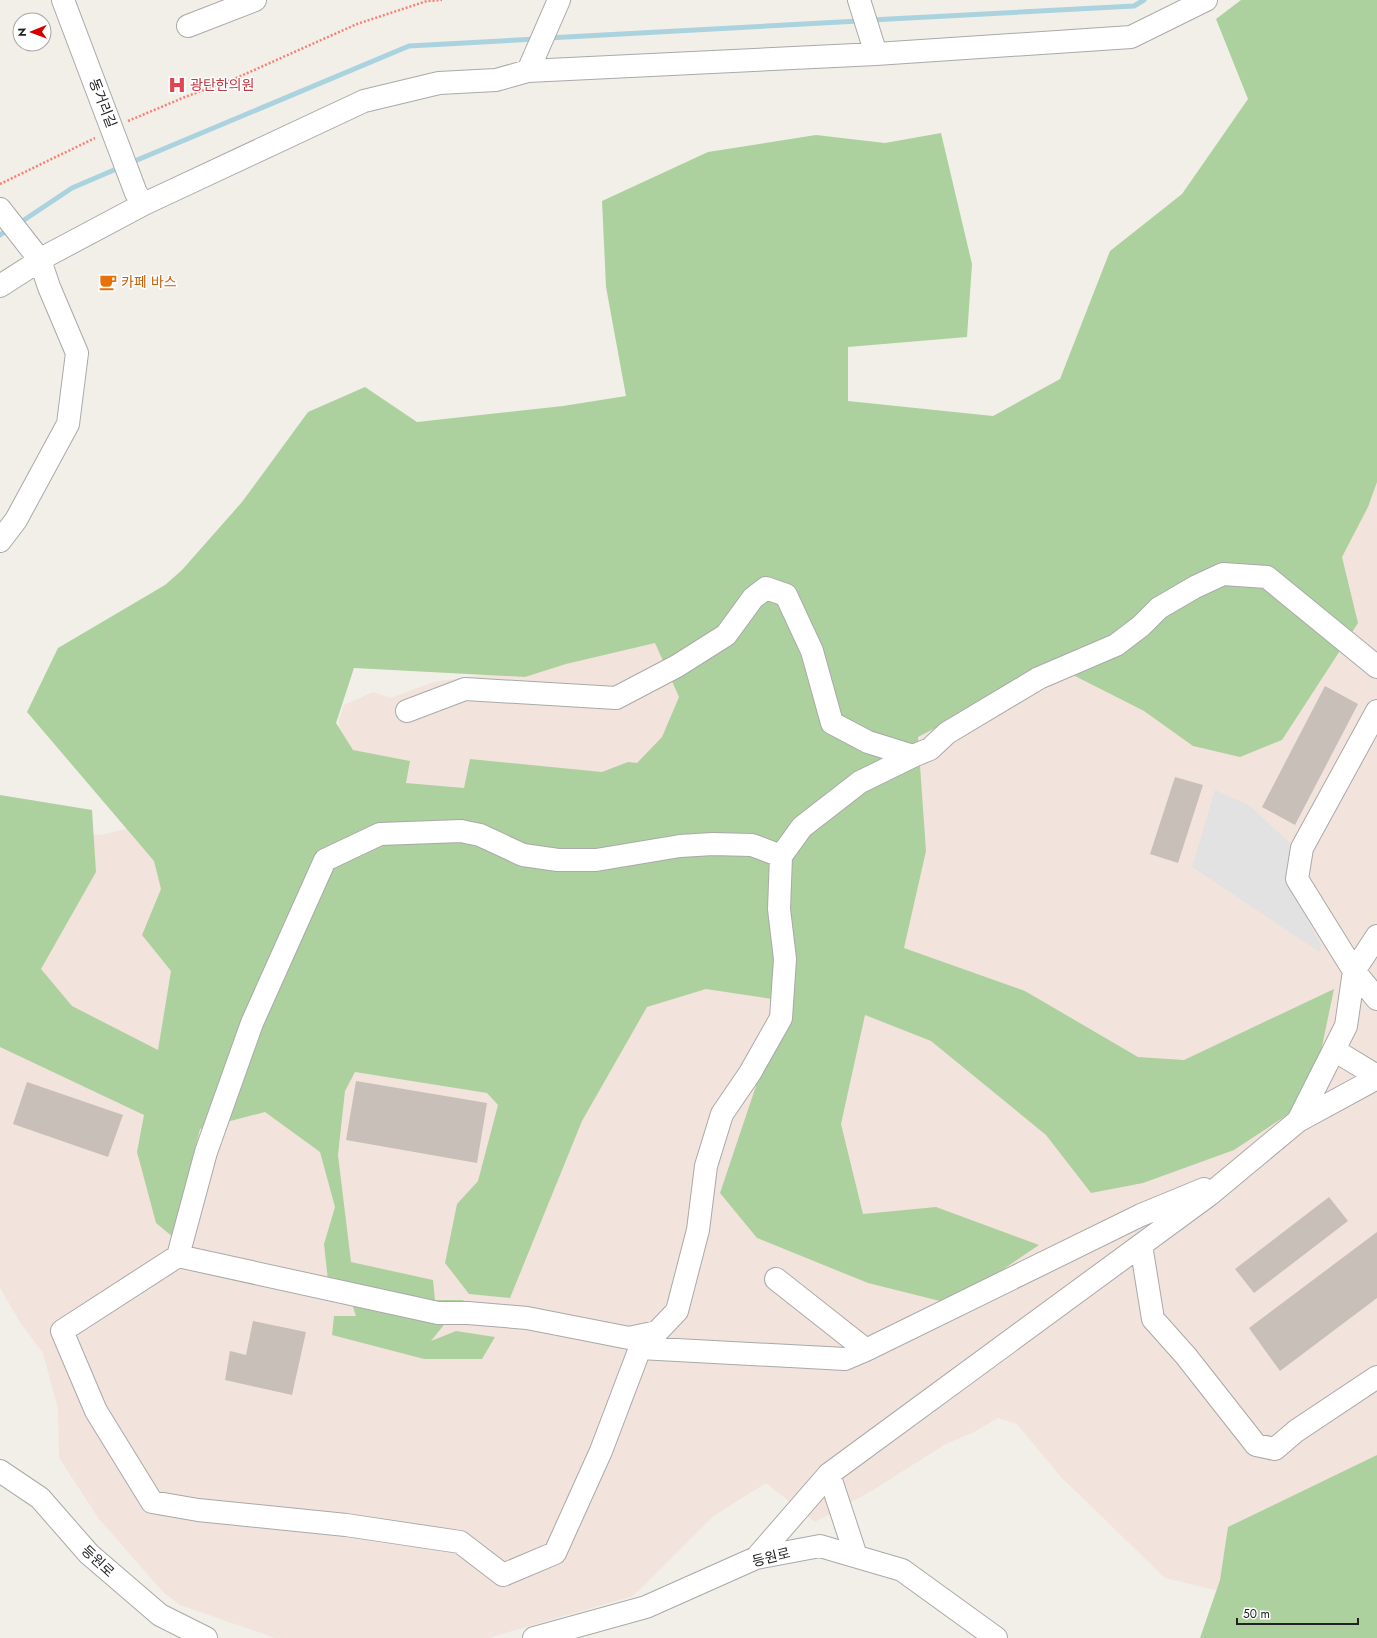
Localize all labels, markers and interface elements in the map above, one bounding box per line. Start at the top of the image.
north arrow [12,12,52,52]
text: N [14,28,30,37]
street label: 동거리길 [84,75,122,131]
hospital icon: 광탄한의원 [167,75,187,95]
place label: 광탄한의원 [190,75,254,95]
cafe icon: 카페 바스 [98,272,118,292]
place label: 카페 바스 [121,272,177,292]
street label: 등원로 [77,1541,119,1582]
street label: 등원로 [750,1543,792,1571]
scale bar [1237,1600,1358,1626]
text: 50 m [1243,1605,1270,1623]

